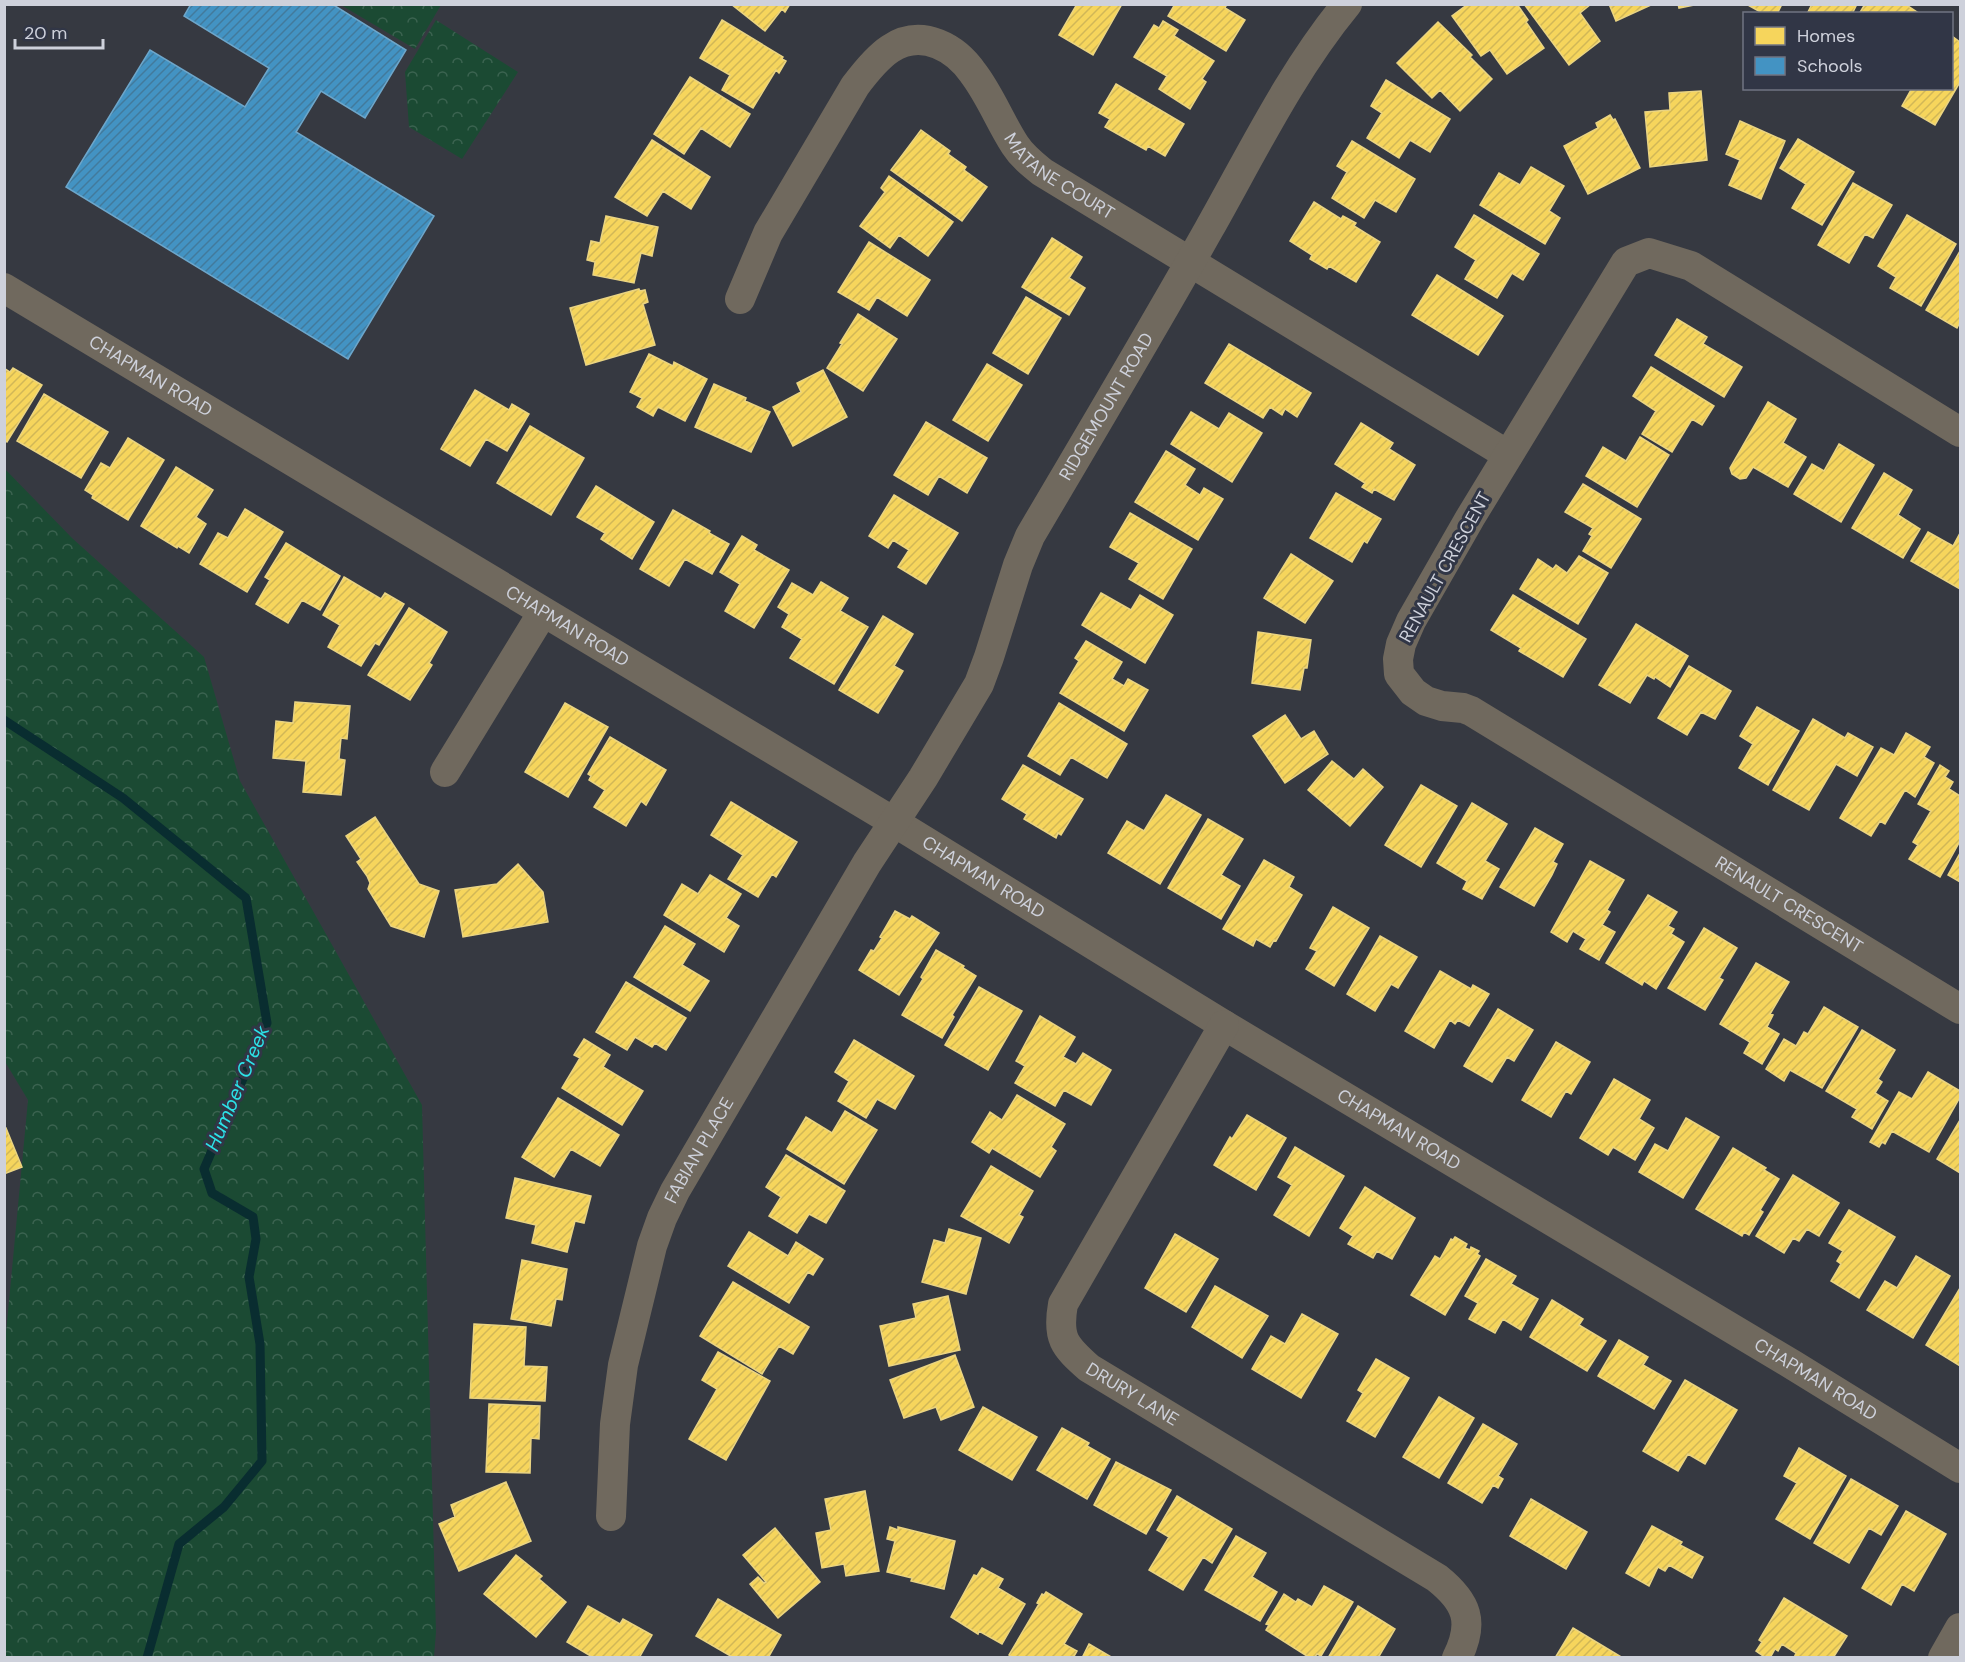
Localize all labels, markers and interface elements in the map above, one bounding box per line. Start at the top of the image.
scale bar [15,12,104,50]
legend [1743,12,1953,90]
text: 20 m [24,21,67,45]
text: Homes [1797,24,1855,48]
text: Schools [1797,54,1862,78]
street label: MATANE COURT [998,128,1119,225]
street label: RIDGEMOUNT ROAD [1053,328,1159,485]
street label: CHAPMAN ROAD [84,330,217,422]
street label: RENAULT CRESCENT [1394,487,1496,647]
street label: CHAPMAN ROAD [501,580,634,672]
street label: CHAPMAN ROAD [918,830,1049,924]
street label: RENAULT CRESCENT [1711,851,1867,959]
water label: Humber Creek [199,1020,275,1155]
street label: CHAPMAN ROAD [1333,1083,1465,1176]
street label: FABIAN PLACE [659,1093,739,1207]
street label: CHAPMAN ROAD [1750,1333,1882,1426]
street label: DRURY LANE [1081,1357,1183,1431]

